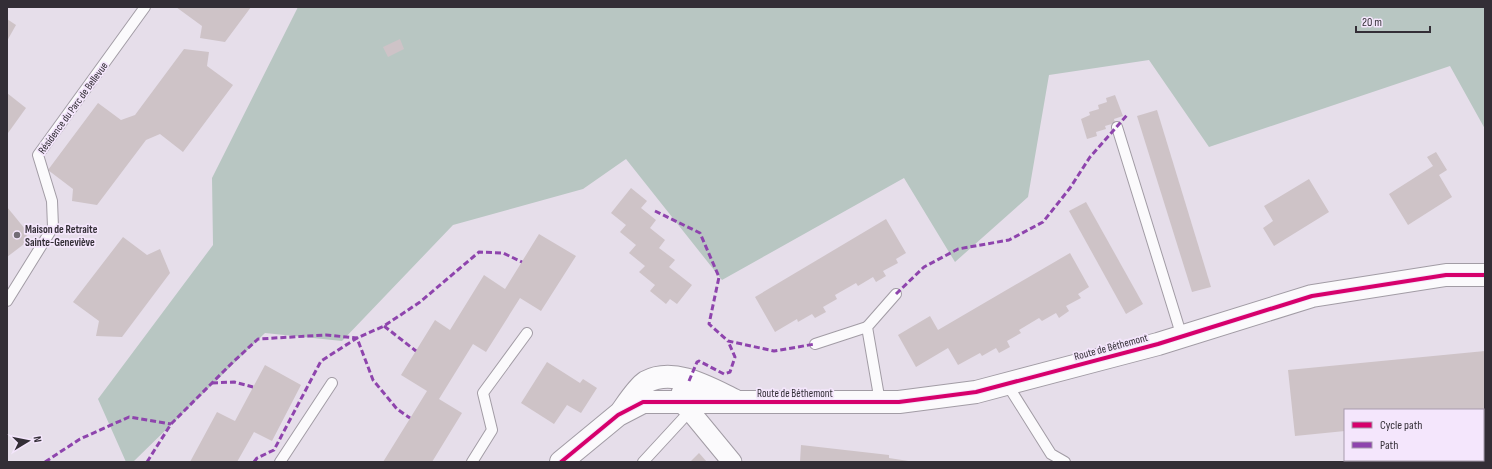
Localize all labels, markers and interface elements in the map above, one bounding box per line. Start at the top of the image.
scale bar [1356,8,1430,34]
text: 20 m [1362,15,1382,30]
street label: Résidence du Parc de Bellevue [35,60,111,156]
place label: Maison de Retraite Sainte-Geneviève [25,223,98,249]
marker: Maison de Retraite Sainte-Geneviève [12,230,22,240]
street label: Route de Béthemont [1073,331,1150,363]
street label: Route de Béthemont [757,387,834,400]
legend [1344,409,1484,461]
text: Cycle path [1380,418,1422,433]
north arrow [8,421,48,461]
text: N [30,435,44,443]
text: Path [1380,438,1398,453]

